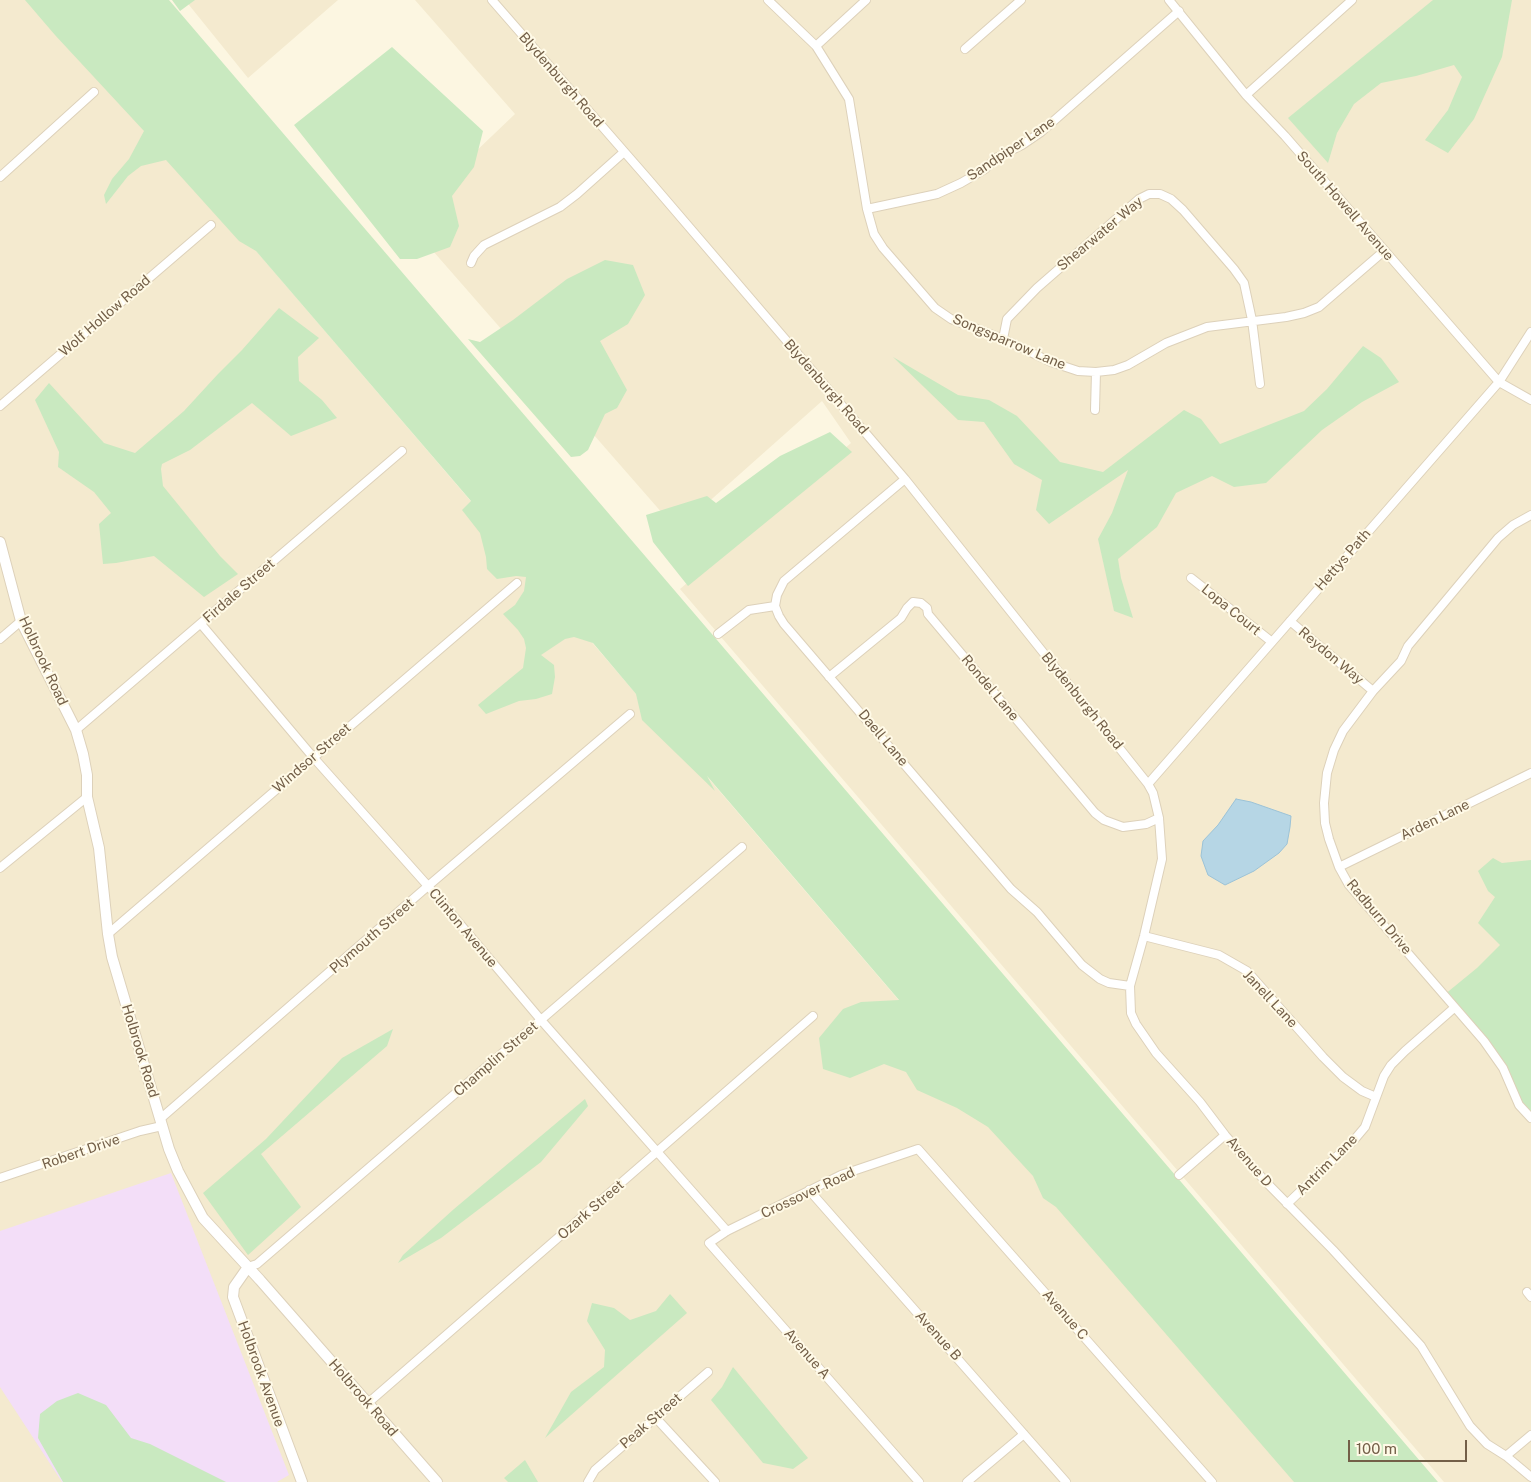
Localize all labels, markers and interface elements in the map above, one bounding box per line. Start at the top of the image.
street label: Blydenburgh Road [515,29,607,131]
street label: Sandpiper Lane [964,113,1058,185]
street label: South Howell Avenue [1293,148,1397,264]
street label: Shearwater Way [1054,193,1146,275]
street label: Wolf Hollow Road [56,272,154,360]
street label: Songsparrow Lane [950,311,1068,373]
street label: Blydenburgh Road [780,336,872,438]
street label: Hettys Path [1312,526,1374,594]
street label: Firdale Street [200,555,278,627]
street label: Lopa Court [1198,581,1264,639]
street label: Holbrook Road [15,614,71,708]
street label: Reydon Way [1295,624,1367,688]
street label: Blydenburgh Road [1038,649,1126,753]
street label: Rondel Lane [958,652,1022,724]
street label: Daell Lane [854,706,912,770]
street label: Windsor Street [269,719,355,797]
street label: Arden Lane [1398,796,1472,844]
street label: Radburn Drive [1343,876,1415,958]
street label: Clinton Avenue [425,885,501,971]
street label: Plymouth Street [326,895,418,977]
street label: Janell Lane [1239,967,1301,1031]
street label: Holbrook Road [118,1002,162,1100]
street label: Champlin Street [450,1018,542,1100]
street label: Robert Drive [40,1131,122,1173]
street label: Antrim Lane [1293,1131,1361,1199]
street label: Avenue D [1223,1133,1275,1191]
street label: Crossover Road [758,1164,858,1222]
street label: Ozark Street [554,1177,628,1243]
street label: Avenue C [1039,1286,1091,1344]
street label: Avenue B [911,1308,965,1364]
street label: Holbrook Avenue [234,1319,288,1429]
street label: Avenue A [781,1325,833,1383]
street label: Holbrook Road [325,1356,401,1440]
street label: Peak Street [617,1390,685,1452]
scale bar [1351,1430,1470,1462]
text: 100 m [1356,1440,1397,1457]

